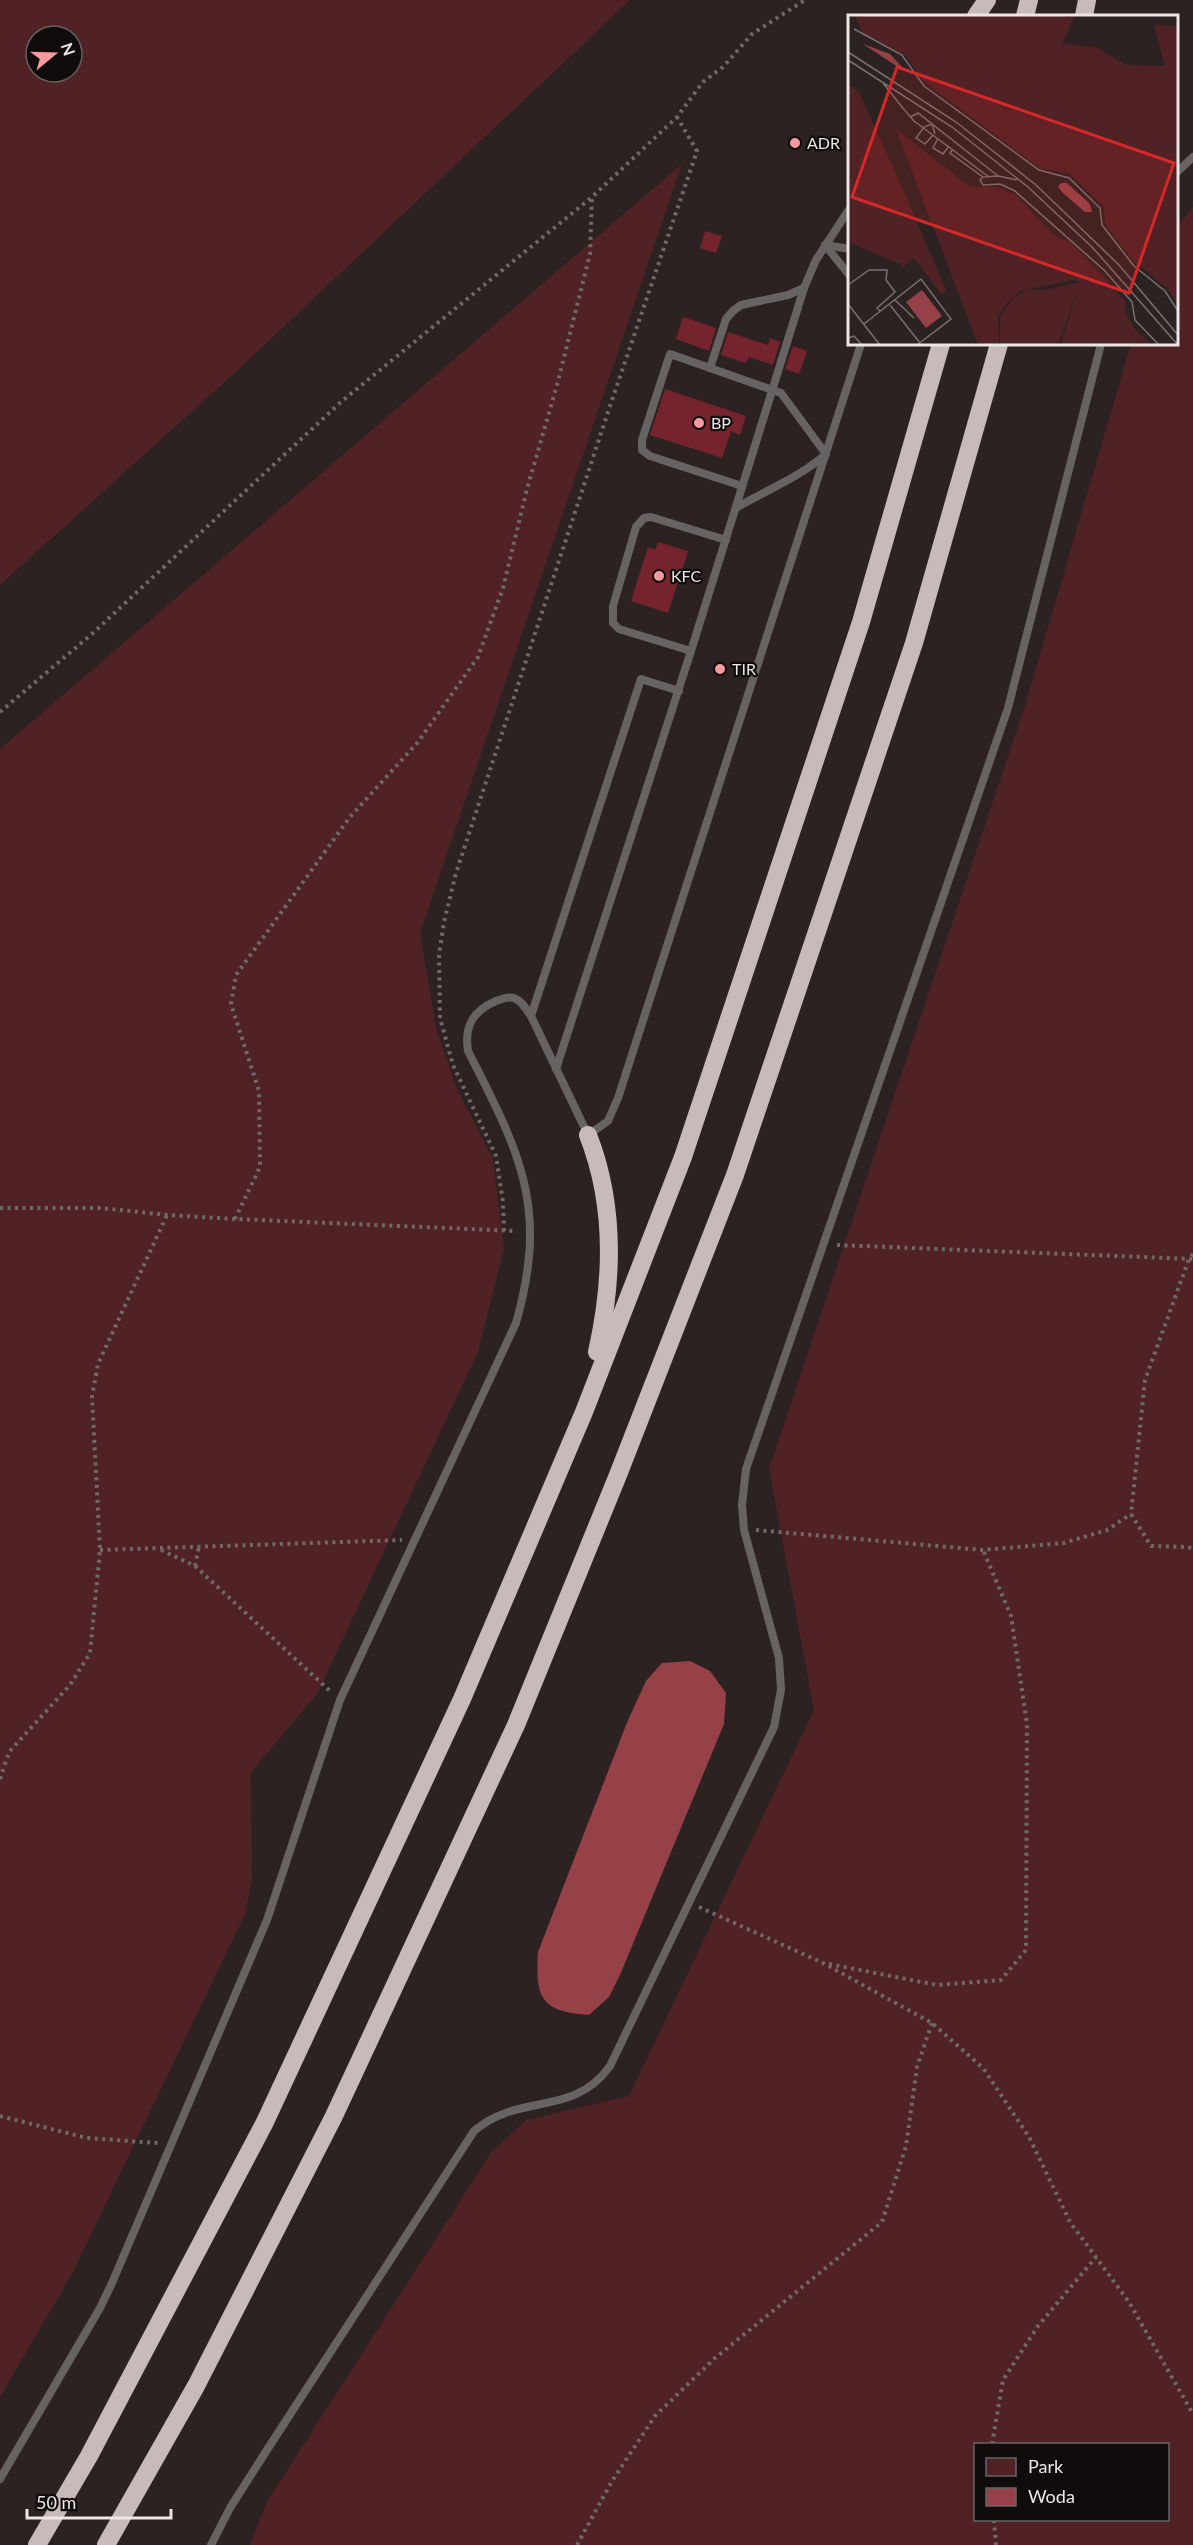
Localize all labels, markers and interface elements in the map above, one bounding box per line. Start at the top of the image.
inset map [848,15,1178,345]
north arrow [24,24,84,84]
text: N [58,40,80,58]
place label: ADR [807,133,840,152]
marker: ADR [788,136,802,150]
place label: BP [711,413,731,432]
marker: BP [692,416,706,430]
place label: KFC [671,566,702,585]
marker: KFC [652,569,666,583]
place label: TIR [732,659,756,678]
marker: TIR [713,662,727,676]
legend [974,2443,1169,2521]
text: Park [1028,2455,1064,2477]
scale bar [27,2482,171,2520]
text: Woda [1028,2485,1075,2507]
text: 50 m [36,2491,76,2513]

